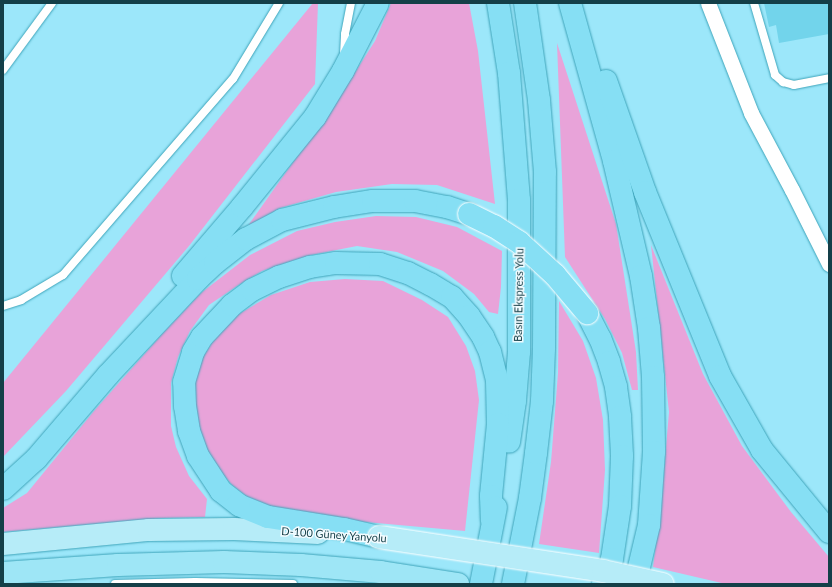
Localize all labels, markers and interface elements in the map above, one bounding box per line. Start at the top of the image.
street label: Basın Ekspress Yolu [512,248,526,342]
street label: D-100 Güney Yanyolu [280,525,388,545]

